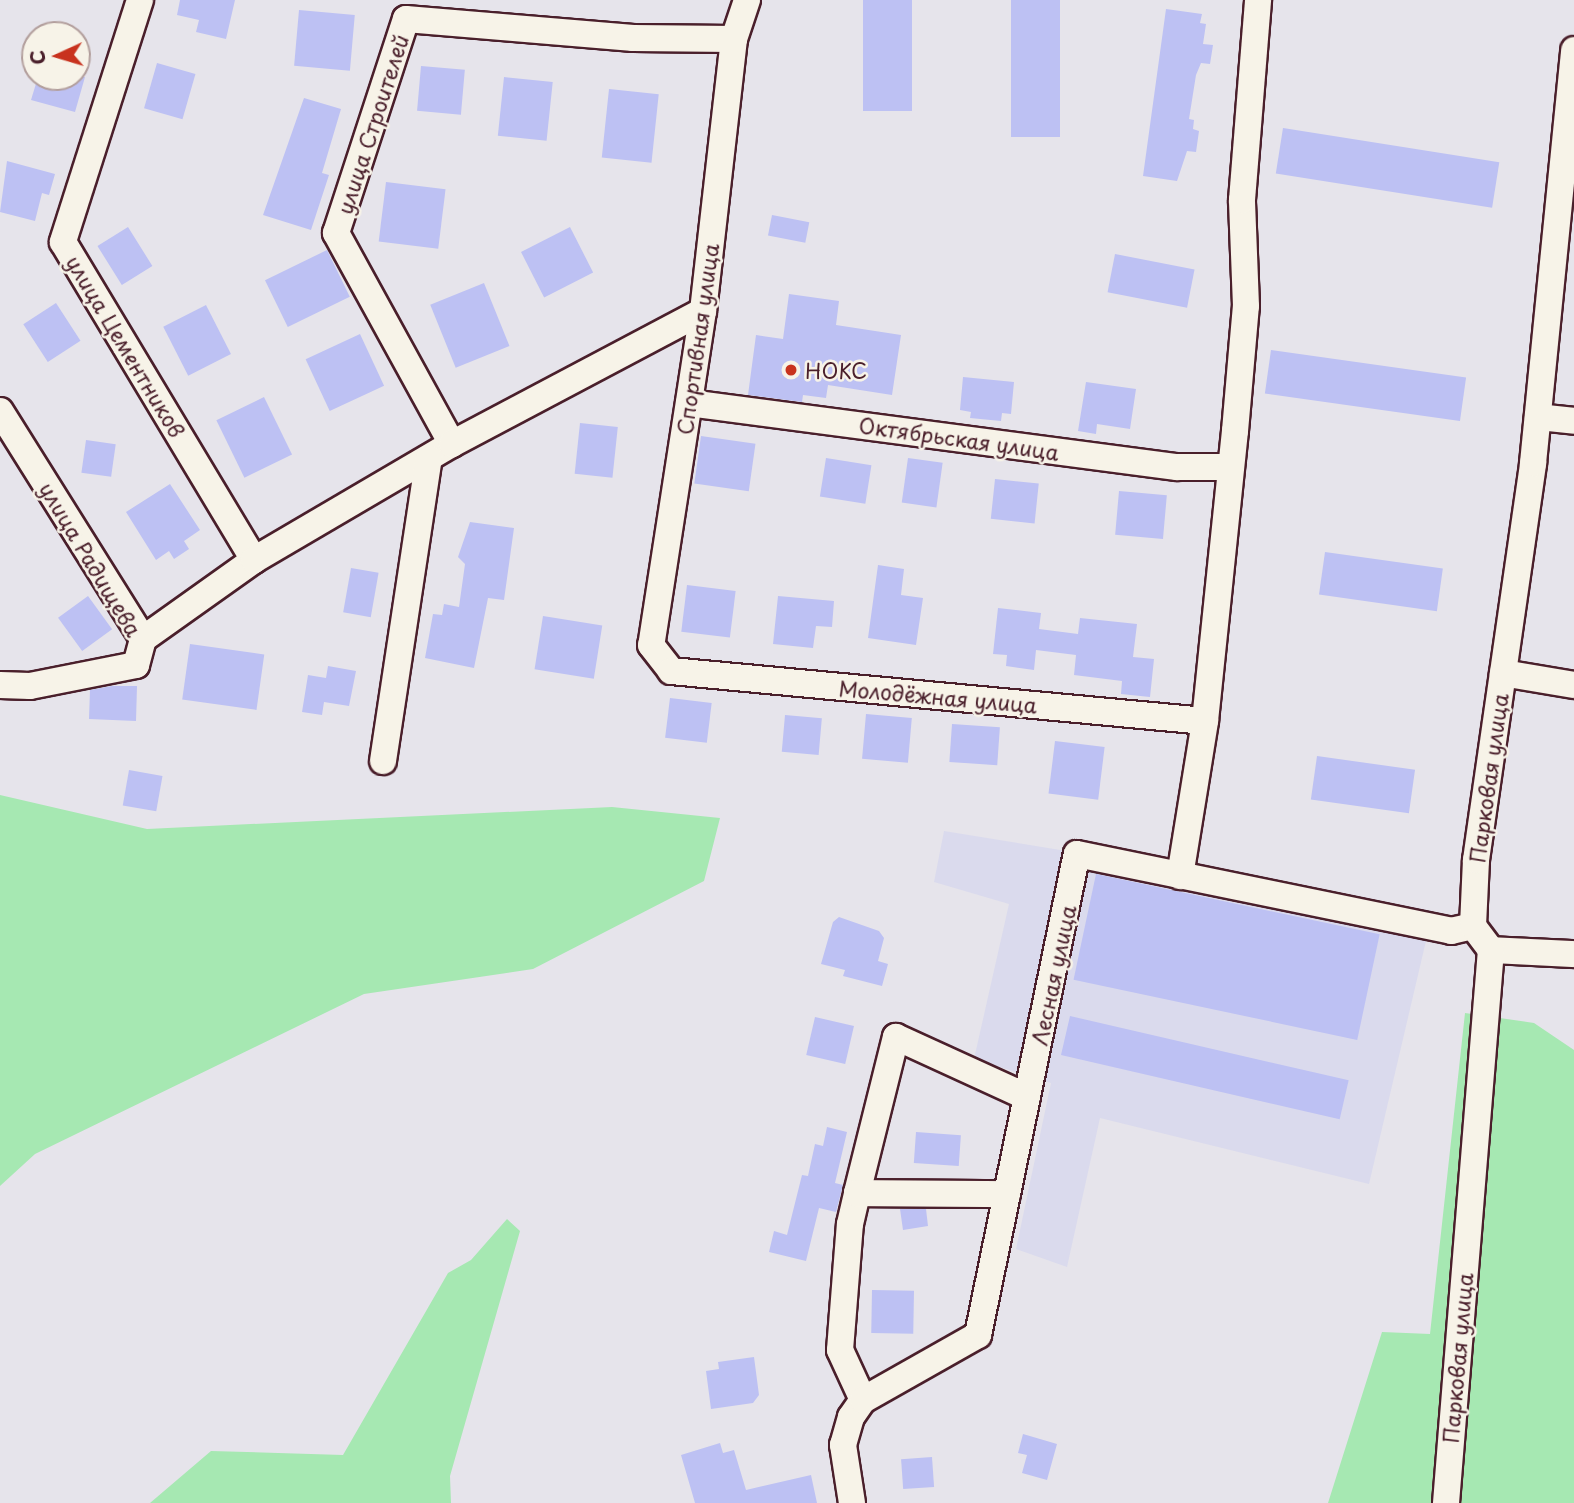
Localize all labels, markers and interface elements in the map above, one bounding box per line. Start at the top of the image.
north arrow [21,21,91,91]
street label: улица Строителей [331,30,413,218]
text: С [23,49,52,65]
street label: Спортивная улица [671,241,723,437]
street label: улица Цементников [61,250,191,442]
place label: НОКС [805,357,867,383]
marker: НОКС [783,362,799,378]
street label: Октябрьская улица [856,411,1062,465]
street label: улица Радищева [35,477,147,641]
street label: Молодёжная улица [837,675,1039,717]
street label: Парковая улица [1464,691,1512,865]
street label: Лесная улица [1026,902,1080,1048]
street label: Парковая улица [1437,1271,1477,1445]

